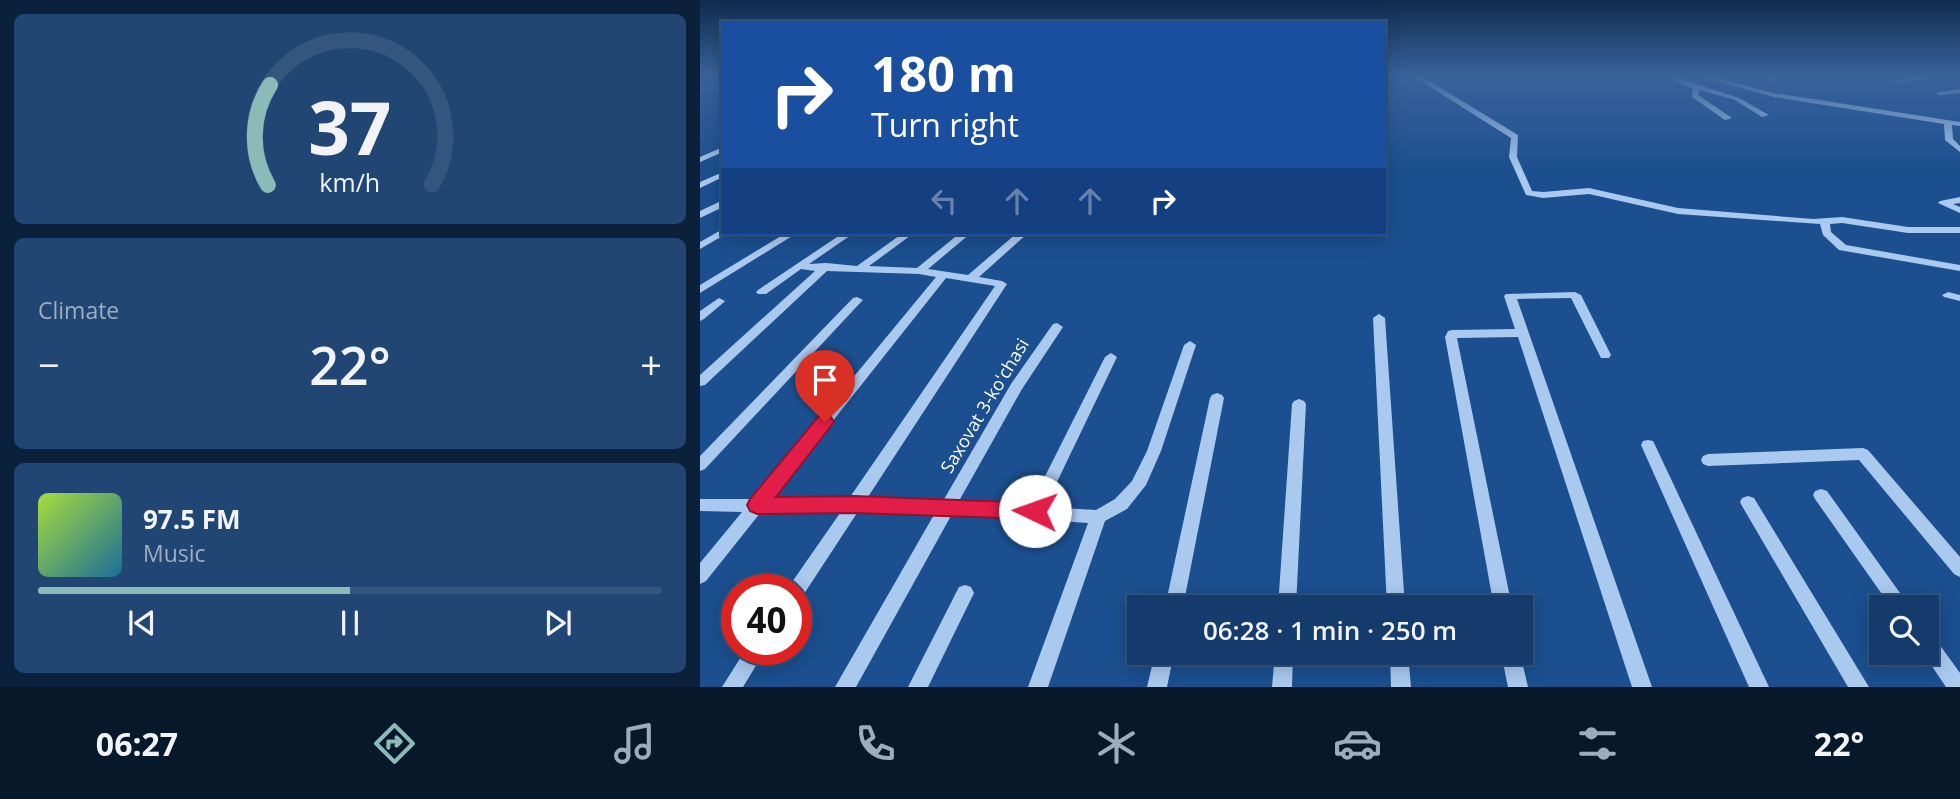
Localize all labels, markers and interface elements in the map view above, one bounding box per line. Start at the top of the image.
text: 180 m [871,40,1016,106]
icon: right [756,49,847,140]
text: 37 [308,78,392,177]
text: Turn right [871,103,1019,146]
text: km/h [320,165,380,199]
icon: left [925,182,963,220]
icon: ahead [998,182,1036,220]
icon: ahead [1071,182,1109,220]
icon: right [1144,182,1182,220]
text: Climate [38,294,119,326]
text: 22° [309,329,391,400]
street label: Saxovat 3-koʻchasi [934,334,1034,477]
text: − [38,338,60,390]
text: + [640,338,662,390]
pin [795,350,855,422]
icon: arrive [806,361,844,399]
position arrow [998,474,1072,548]
text: 97.5 FM [143,501,241,537]
text: Music [143,537,206,569]
speed limit sign: 40 [721,574,812,665]
map controls [1869,595,1939,665]
button: search [1869,595,1939,665]
icon: previous [123,604,161,642]
icon: pause [331,604,369,642]
icon: next [539,604,577,642]
text: 06:28 · 1 min · 250 m [1203,612,1457,648]
icon: directions [370,719,419,768]
icon: music [610,719,659,768]
icon: phone [851,719,900,768]
icon: climate [1092,719,1141,768]
icon: car [1333,719,1382,768]
icon: filters [1573,719,1622,768]
text: 06:27 [96,722,178,765]
text: 22° [1814,722,1864,765]

